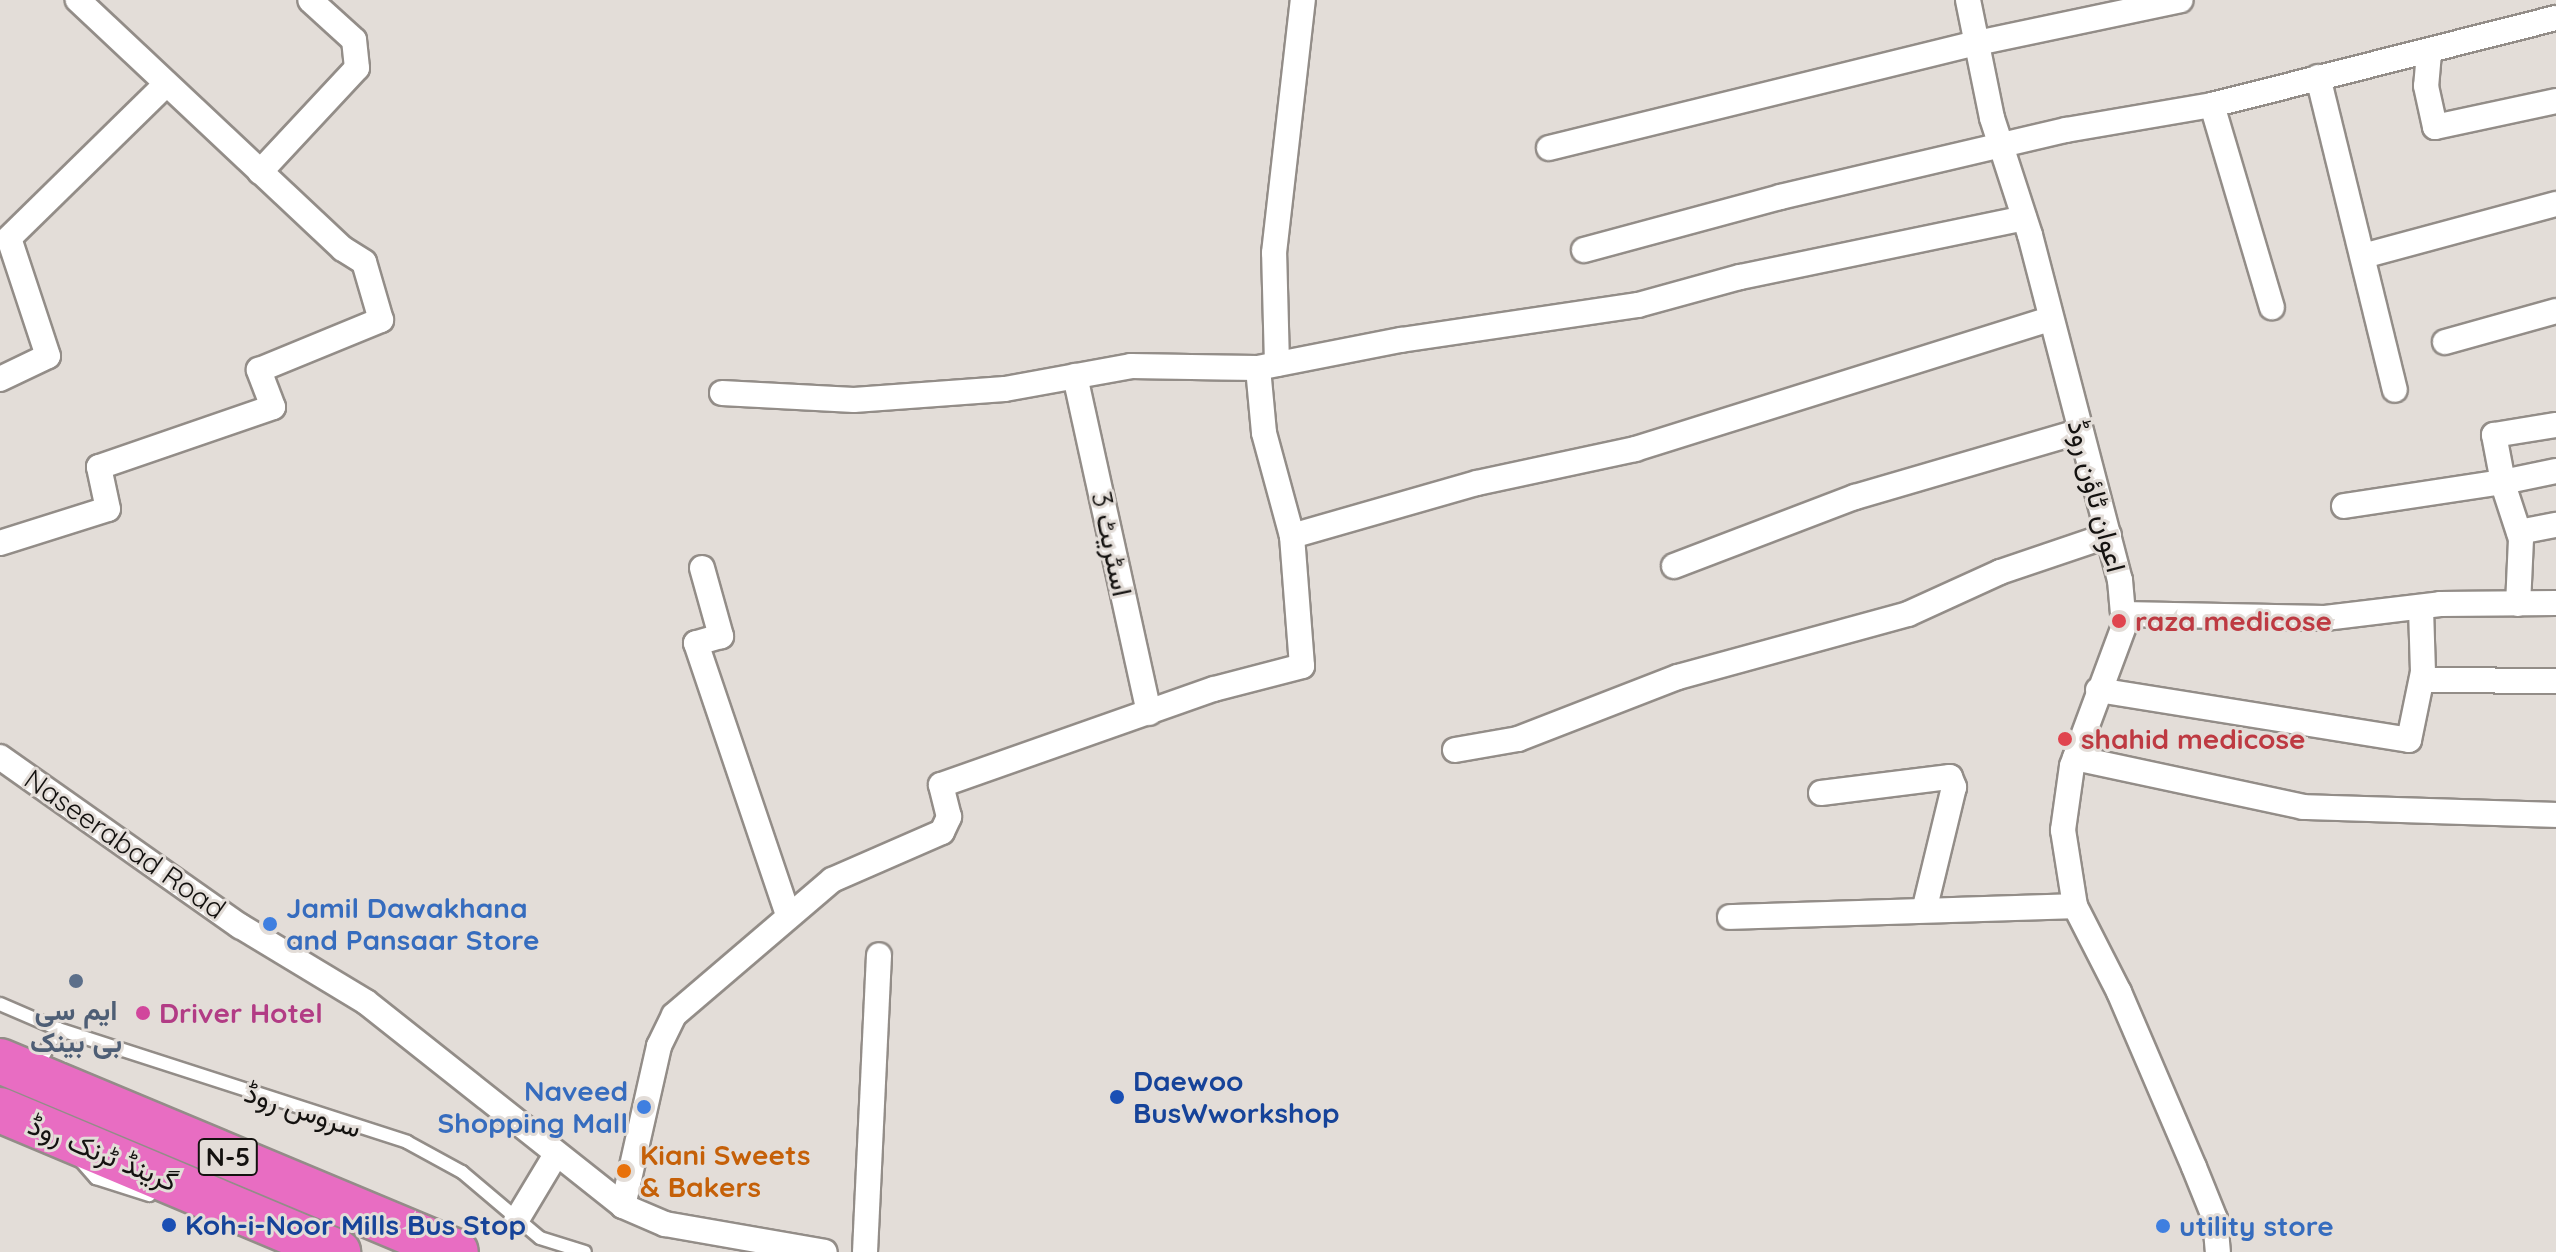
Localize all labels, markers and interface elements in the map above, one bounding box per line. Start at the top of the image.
street label: اعوان ٹاؤن روڈ [2061,416,2133,576]
street label: اسٹریٹ 3 [1085,489,1139,599]
place label: raza medicose [2135,604,2332,638]
marker: raza medicose [2110,612,2128,630]
place label: shahid medicose [2081,722,2306,756]
marker: shahid medicose [2056,730,2074,748]
street label: Naseerabad Road [18,762,232,926]
place label: Jamil Dawakhana and Pansaar Store [286,891,539,957]
marker: Jamil Dawakhana and Pansaar Store [261,915,279,933]
marker: ایم سی بی بینک [67,972,85,990]
place label: ایم سی بی بینک [30,993,122,1059]
place label: Driver Hotel [159,996,323,1030]
marker: Driver Hotel [134,1004,152,1022]
place label: Daewoo BusWworkshop [1133,1064,1340,1130]
place label: Naveed Shopping Mall [438,1074,628,1140]
street label: سروس روڈ [240,1075,366,1145]
marker: Daewoo BusWworkshop [1108,1088,1126,1106]
marker: Naveed Shopping Mall [635,1098,653,1116]
street label: گرینڈ ٹرنک روڈ [23,1108,183,1198]
road number: N-5 [196,1135,260,1179]
place label: Kiani Sweets & Bakers [640,1138,810,1204]
marker: Kiani Sweets & Bakers [615,1162,633,1180]
place label: Koh-i-Noor Mills Bus Stop [185,1208,526,1242]
place label: utility store [2179,1209,2334,1243]
marker: Koh-i-Noor Mills Bus Stop [160,1216,178,1234]
marker: utility store [2154,1217,2172,1235]

